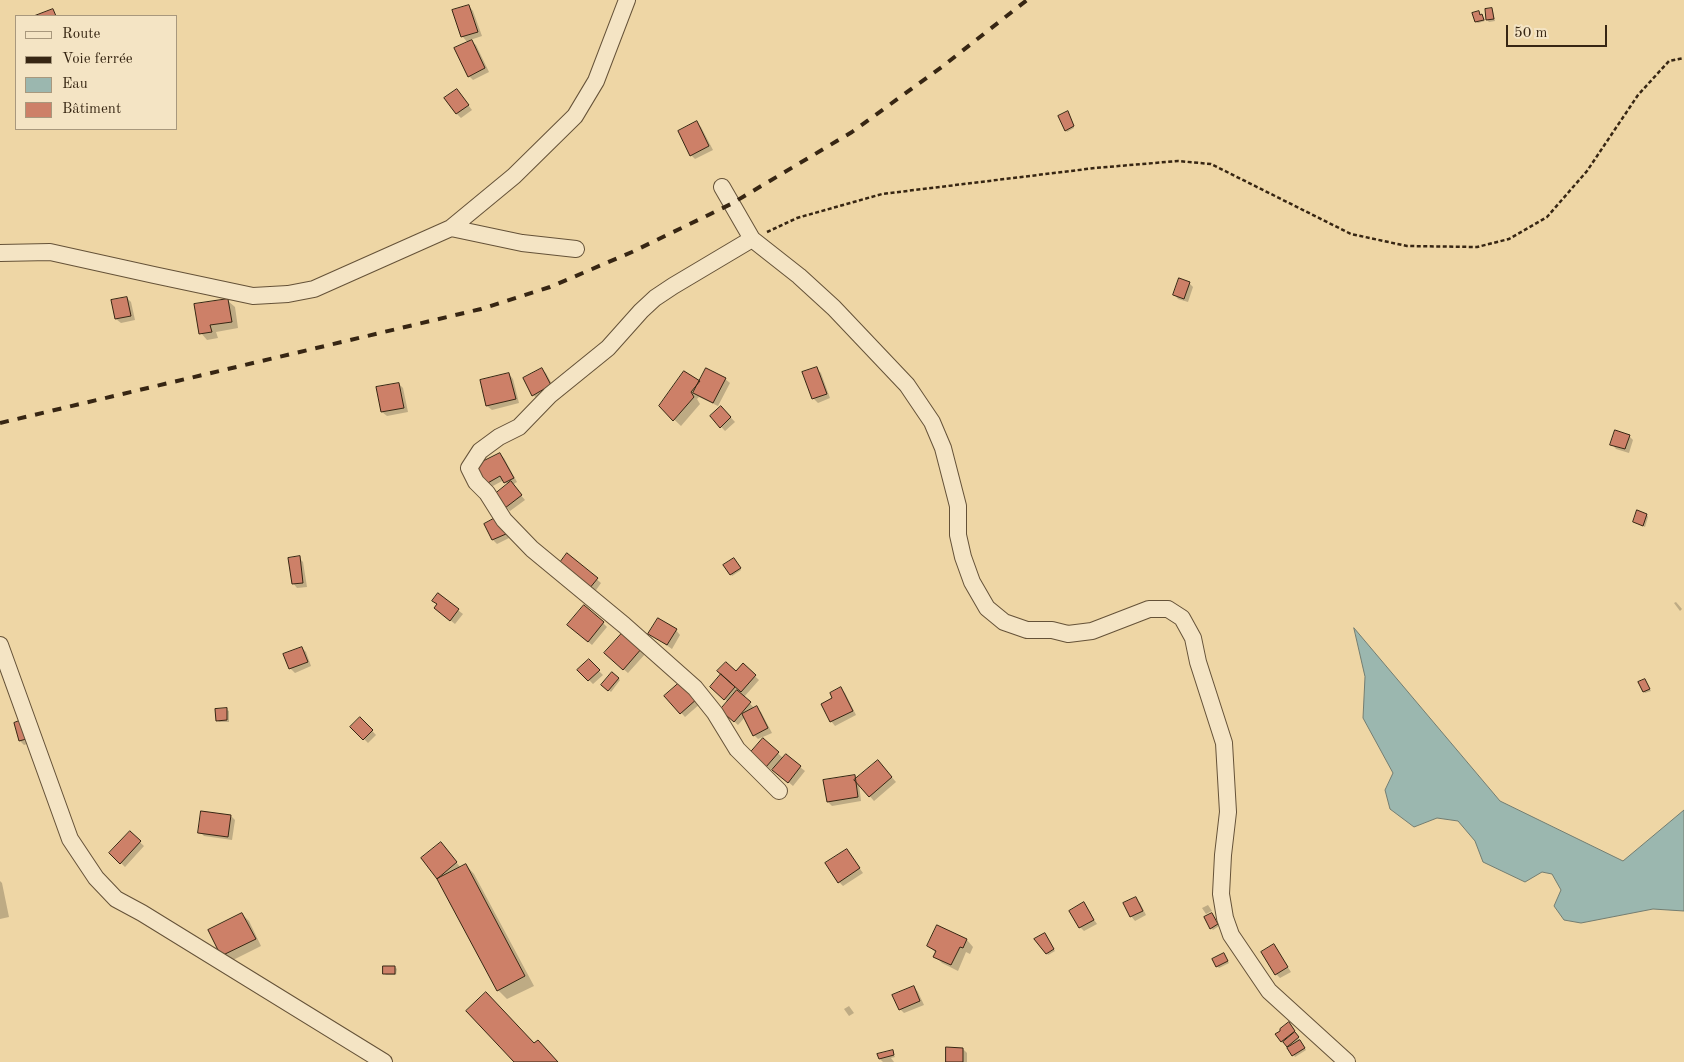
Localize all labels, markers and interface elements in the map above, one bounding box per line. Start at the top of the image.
legend [15,15,178,130]
scale bar [1509,15,1610,47]
text: 50 m [1514,26,1548,41]
text: Route [62,27,100,42]
text: Voie ferrée [62,52,133,67]
text: Eau [62,77,88,92]
text: Bâtiment [62,102,121,117]

